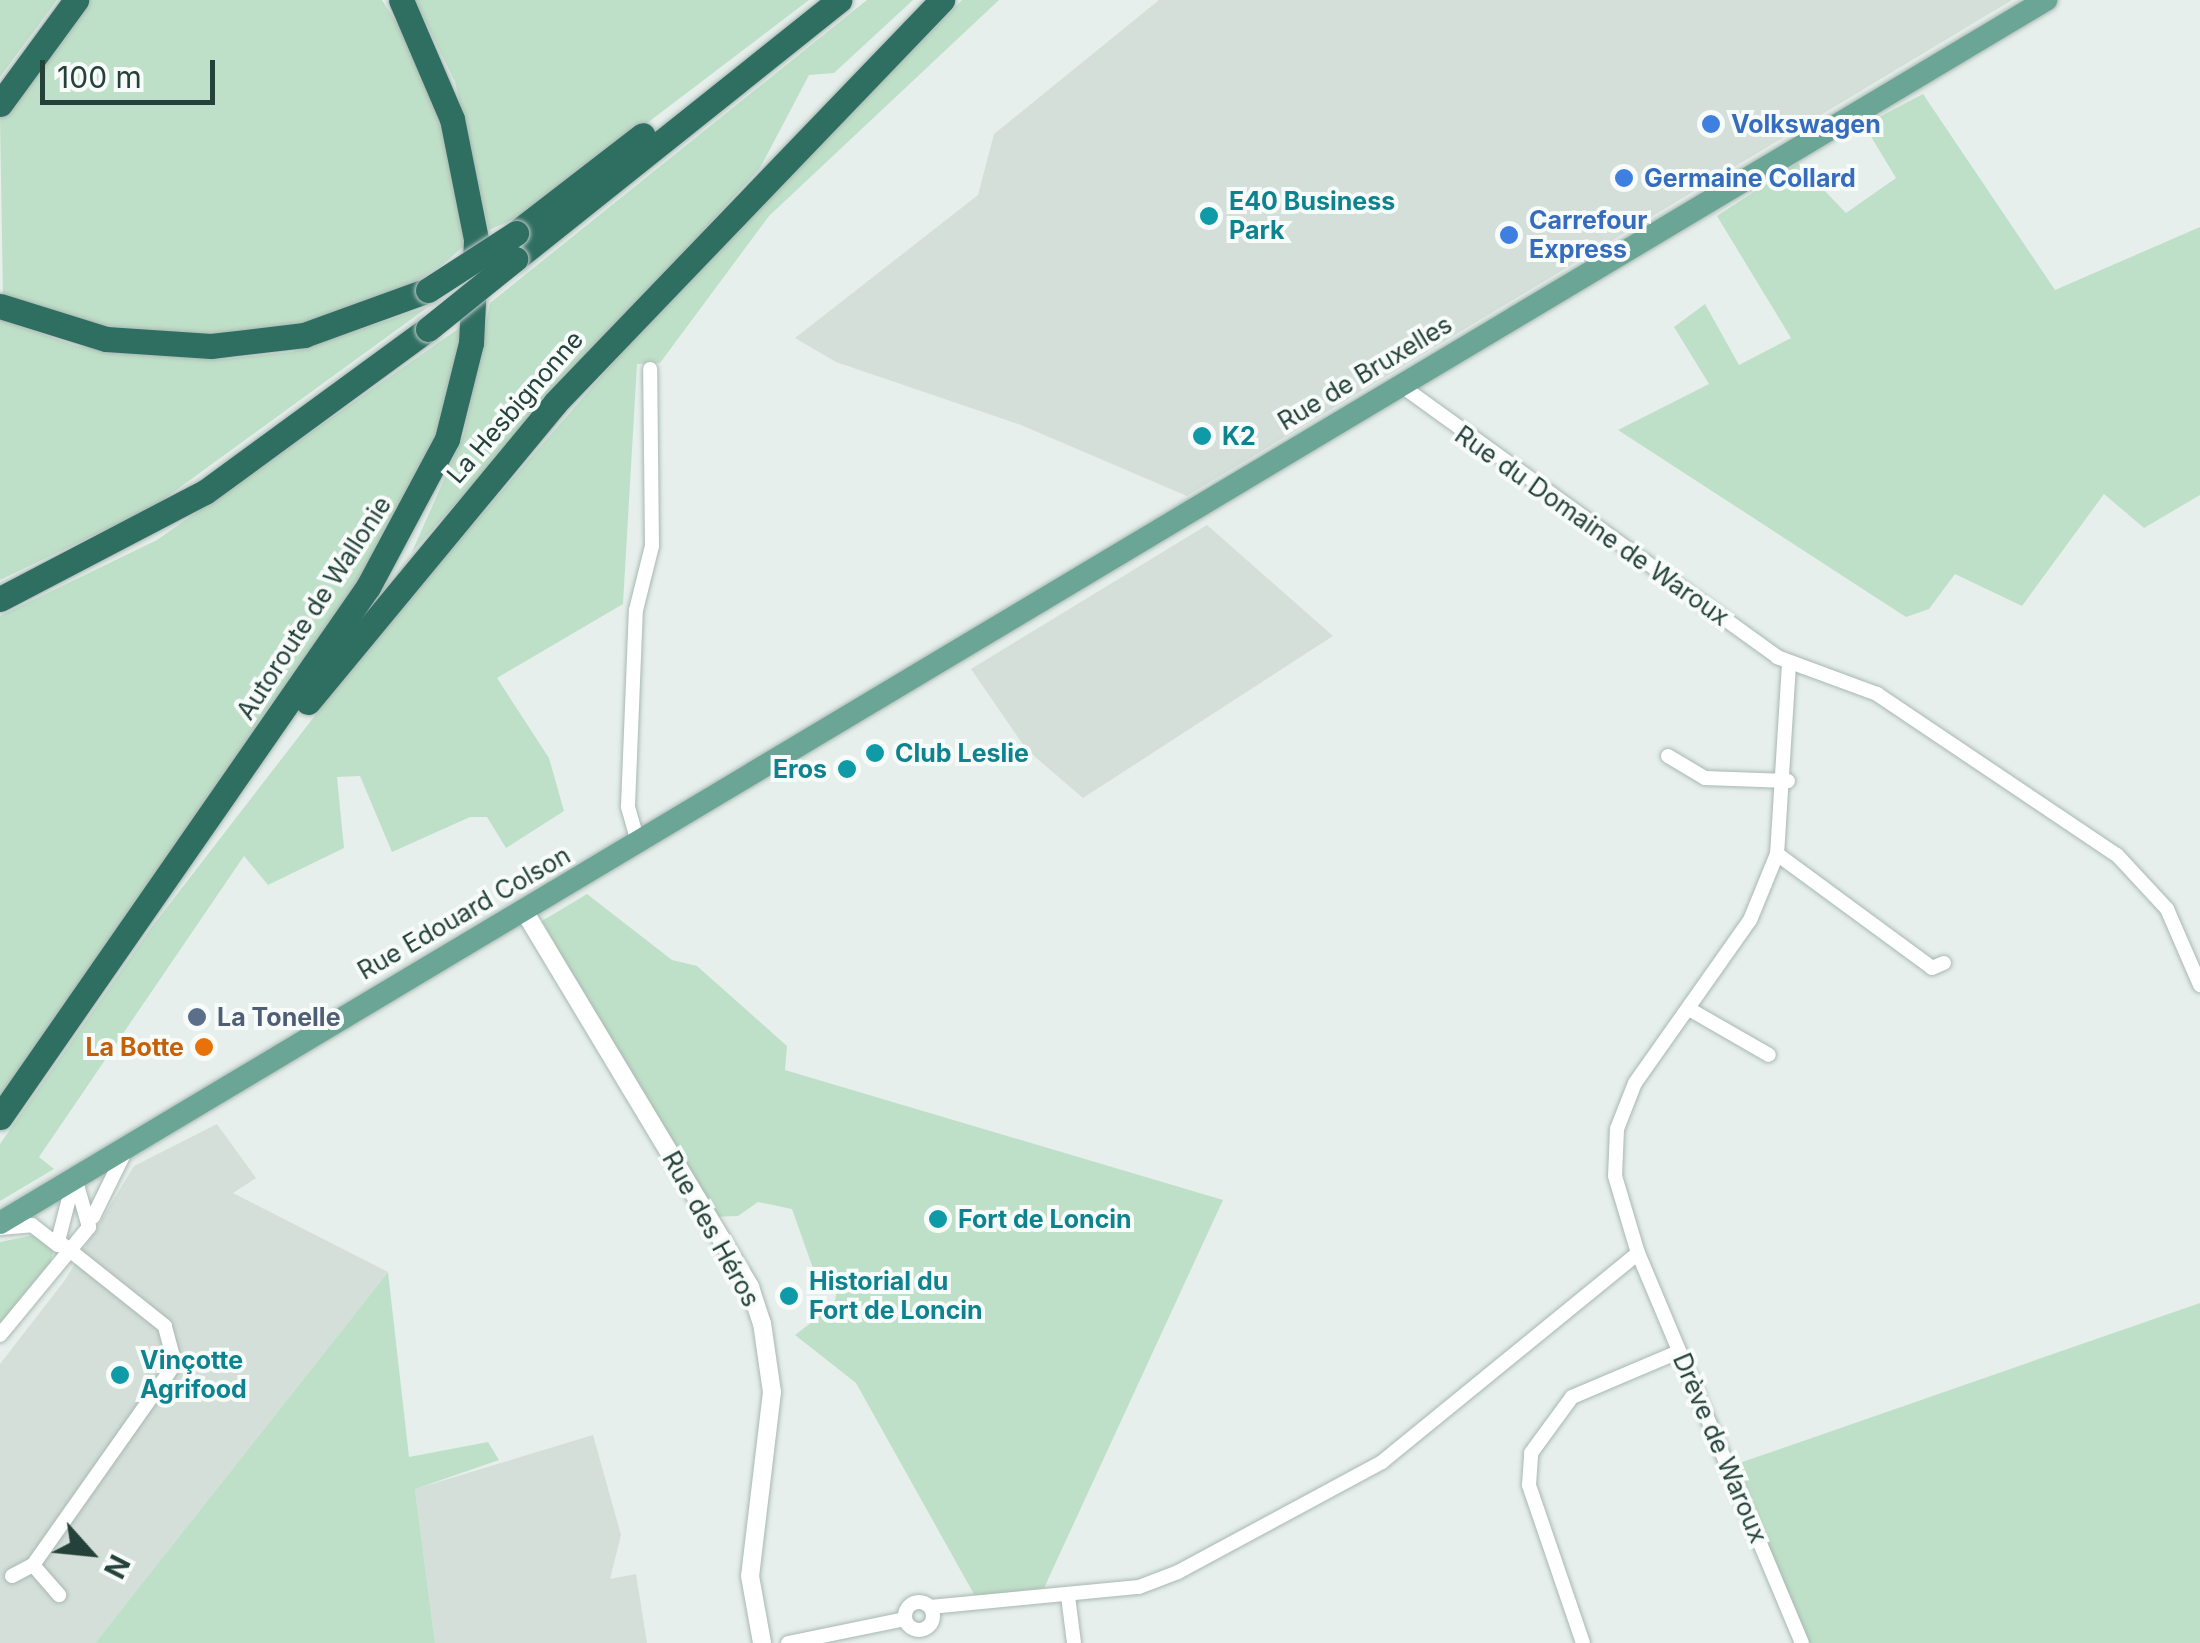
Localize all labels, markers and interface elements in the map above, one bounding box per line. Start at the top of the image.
scale bar [45,40,220,102]
text: 100 m [57,59,142,95]
place label: Volkswagen [1731,109,1881,139]
marker: Volkswagen [1700,113,1722,135]
place label: Germaine Collard [1644,163,1856,193]
marker: Germaine Collard [1613,167,1635,189]
place label: E40 Business Park [1229,187,1395,246]
marker: E40 Business Park [1198,205,1220,227]
place label: Carrefour Express [1529,206,1647,265]
marker: Carrefour Express [1498,224,1520,246]
street label: Rue de Bruxelles [1273,309,1457,437]
street label: La Hesbignonne [441,325,589,489]
street label: Rue du Domaine de Waroux [1449,420,1735,632]
place label: K2 [1222,421,1256,451]
marker: K2 [1191,425,1213,447]
street label: Autoroute de Wallonie [231,491,397,725]
place label: Club Leslie [895,738,1029,768]
marker: Club Leslie [864,742,886,764]
place label: Eros [773,754,827,784]
marker: Eros [836,758,858,780]
street label: Rue Edouard Colson [352,840,576,986]
place label: La Tonelle [217,1002,341,1032]
marker: La Tonelle [186,1006,208,1028]
place label: La Botte [85,1032,184,1062]
marker: La Botte [193,1036,215,1058]
street label: Rue des Héros [656,1146,766,1312]
place label: Fort de Loncin [958,1204,1132,1234]
marker: Fort de Loncin [927,1208,949,1230]
place label: Historial du Fort de Loncin [809,1267,983,1326]
marker: Historial du Fort de Loncin [778,1285,800,1307]
place label: Vinçotte Agrifood [140,1346,247,1405]
street label: Drève de Waroux [1667,1349,1773,1547]
marker: Vinçotte Agrifood [109,1364,131,1386]
north arrow [40,1503,140,1603]
text: N [97,1549,137,1584]

